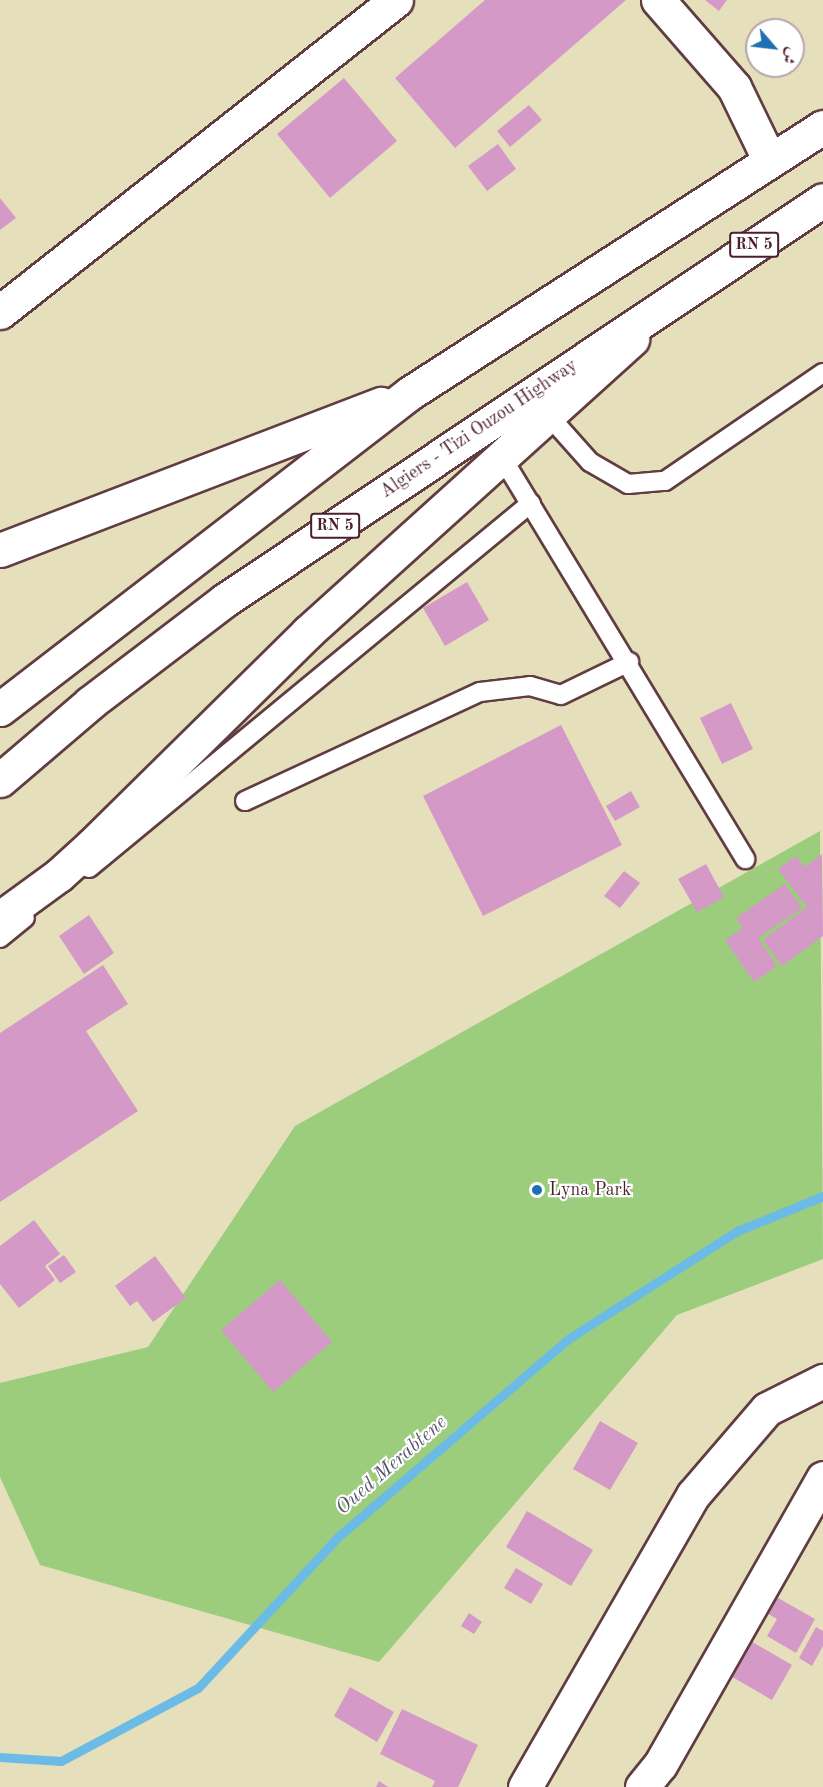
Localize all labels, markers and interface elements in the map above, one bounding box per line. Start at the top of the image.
north arrow [745,18,805,78]
text: ش [778,45,800,66]
road number: RN 5 [728,232,780,258]
street label: Algiers - Tizi Ouzou Highway [376,355,582,503]
road number: RN 5 [310,513,360,539]
place label: Lyna Park [549,1179,631,1201]
marker: Lyna Park [530,1183,544,1197]
water label: Oued Merabtene [332,1411,452,1521]

